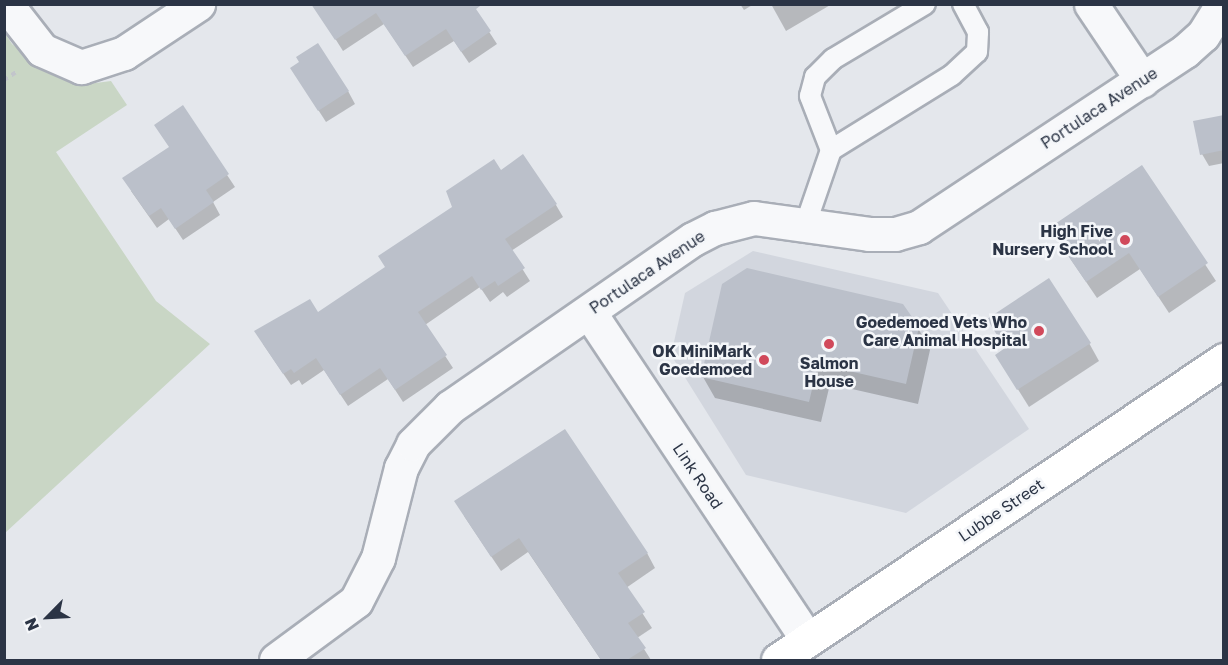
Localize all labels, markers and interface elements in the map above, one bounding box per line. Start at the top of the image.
street label: Portulaca Avenue [1037,63,1161,153]
place label: High Five Nursery School [992,221,1113,259]
street label: Portulaca Avenue [586,226,708,318]
marker: High Five Nursery School [1118,233,1132,247]
place label: Goedemoed Vets Who Care Animal Hospital [856,312,1027,350]
marker: Goedemoed Vets Who Care Animal Hospital [1032,324,1046,338]
marker: Salmon House [822,337,836,351]
place label: OK MiniMark Goedemoed [652,341,752,379]
marker: OK MiniMark Goedemoed [757,353,771,367]
place label: Salmon House [800,353,858,391]
street label: Link Road [669,439,727,513]
street label: Lubbe Street [955,474,1047,546]
north arrow [18,587,78,647]
text: N [20,615,43,634]

